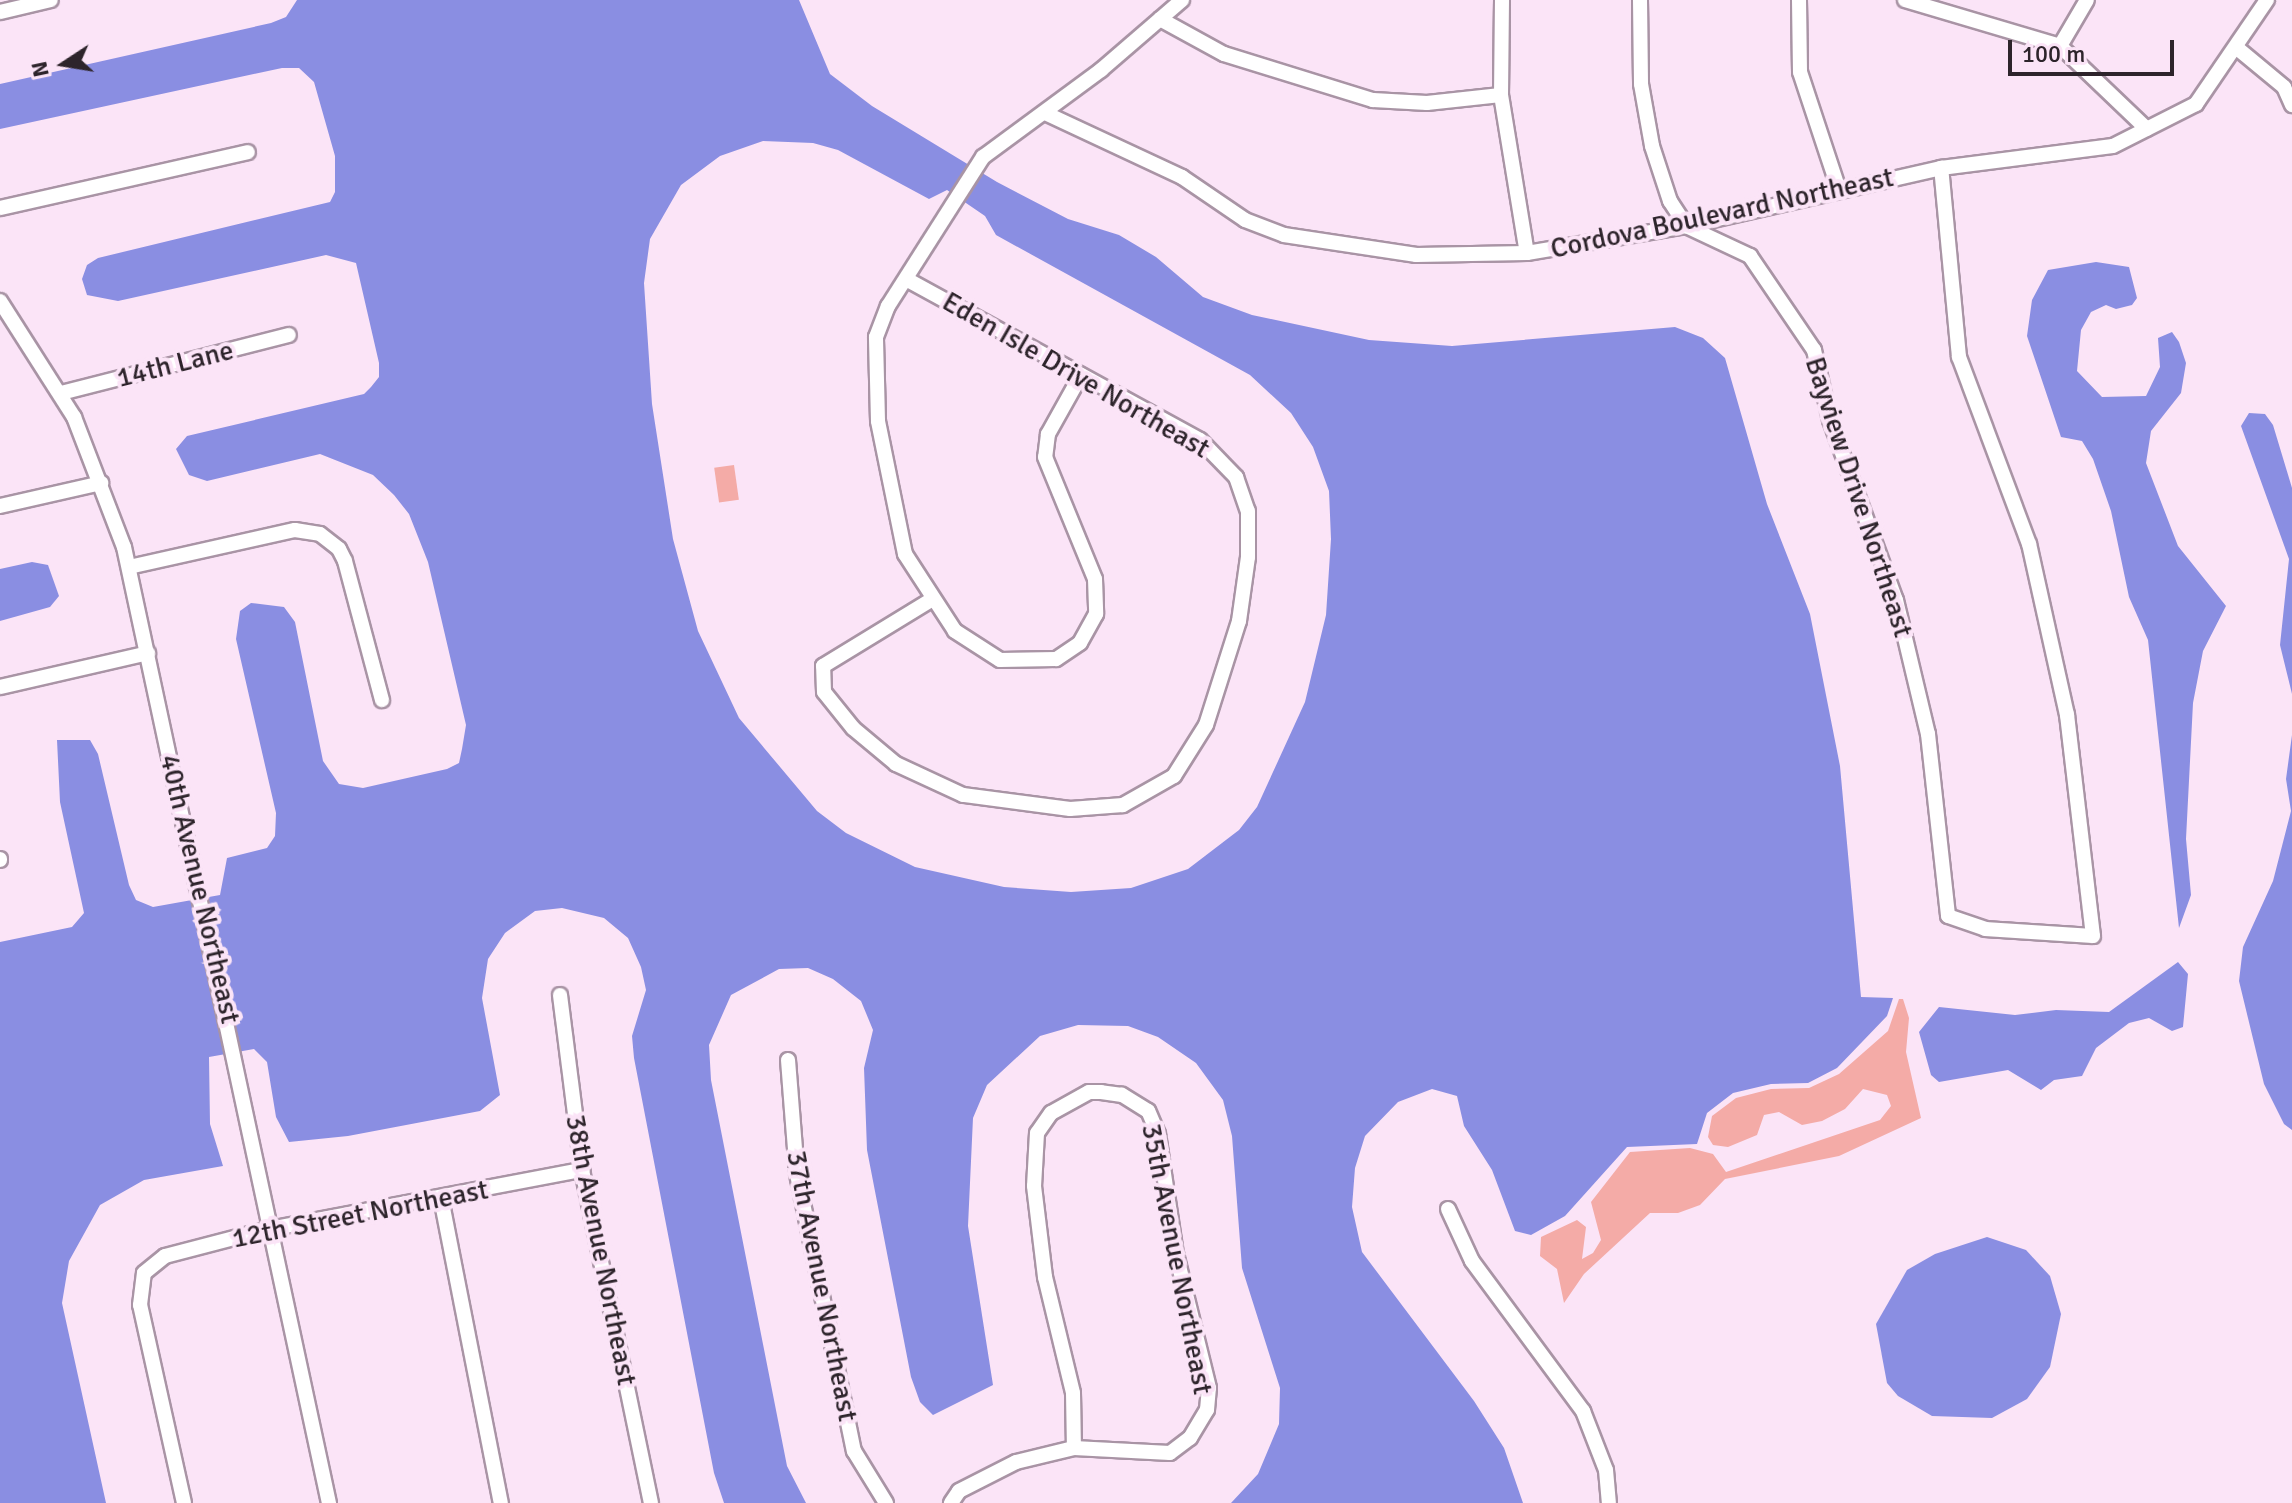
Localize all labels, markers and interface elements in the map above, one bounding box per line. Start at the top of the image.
north arrow [24,24,104,104]
scale bar [2012,24,2178,74]
text: 100 m [2022,39,2085,69]
text: N [25,59,55,79]
street label: Cordova Boulevard Northeast [1548,160,1896,266]
street label: Eden Isle Drive Northeast [936,285,1216,465]
street label: 14th Lane [113,333,237,395]
street label: Bayview Drive Northeast [1798,353,1920,641]
street label: 40th Avenue Northeast [153,751,247,1027]
street label: 38th Avenue Northeast [558,1112,644,1388]
street label: 35th Avenue Northeast [1134,1121,1220,1397]
street label: 37th Avenue Northeast [779,1148,865,1424]
street label: 12th Street Northeast [229,1173,491,1255]

